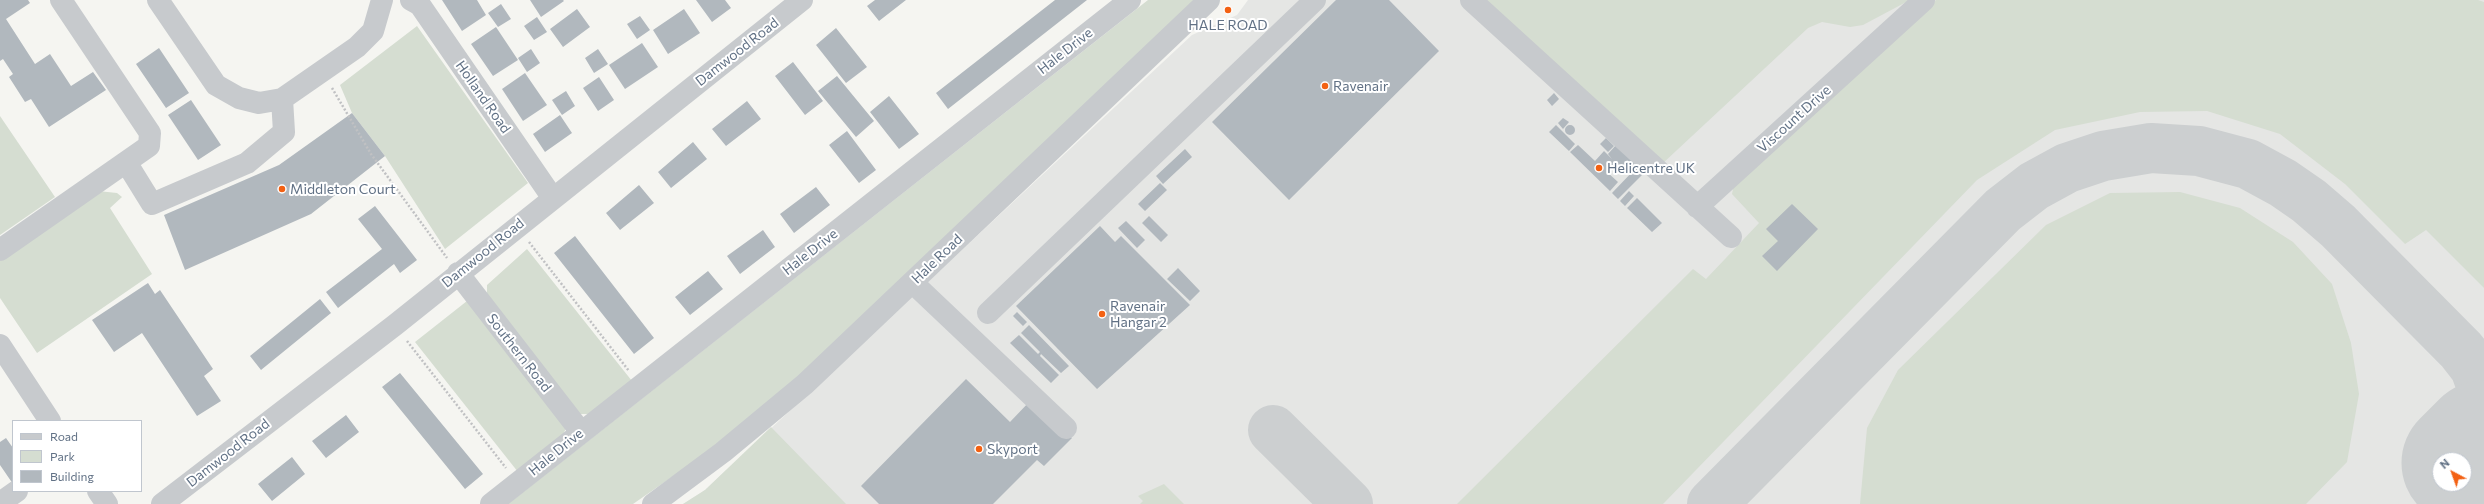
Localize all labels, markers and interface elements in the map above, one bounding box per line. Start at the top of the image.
marker: HALE ROAD [1223,5,1233,15]
street label: Damwood Road [692,14,782,90]
place label: HALE ROAD [1188,17,1268,33]
street label: Hale Drive [1034,24,1096,78]
street label: Holland Road [452,57,514,137]
place label: Ravenair [1333,78,1388,94]
marker: Ravenair [1320,81,1330,91]
street label: Viscount Drive [1754,82,1834,156]
place label: Helicentre UK [1607,160,1695,176]
marker: Helicentre UK [1594,163,1604,173]
place label: Middleton Court [290,181,396,197]
marker: Middleton Court [277,184,287,194]
street label: Damwood Road [439,215,527,291]
street label: Hale Drive [779,225,841,279]
street label: Hale Road [908,231,966,287]
place label: Ravenair Hangar 2 [1110,298,1167,330]
marker: Ravenair Hangar 2 [1097,309,1107,319]
street label: Southern Road [483,311,555,395]
street label: Damwood Road [183,415,273,491]
legend [12,420,142,492]
street label: Hale Drive [525,425,587,479]
text: Road [50,429,78,443]
place label: Skyport [987,441,1038,457]
marker: Skyport [974,444,984,454]
text: Park [50,449,75,463]
north arrow [2432,452,2472,492]
text: N [2437,456,2452,471]
text: Building [50,469,94,483]

